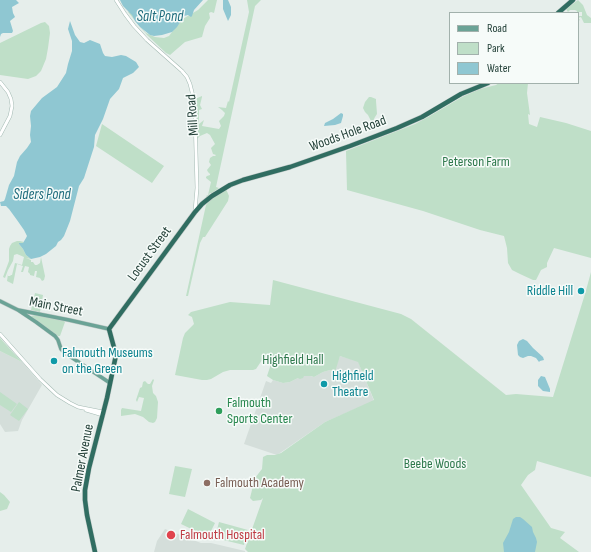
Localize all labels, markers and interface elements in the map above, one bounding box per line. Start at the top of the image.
water label: Salt Pond [137,8,183,26]
legend [449,12,579,84]
text: Road [487,21,507,36]
text: Park [487,41,505,56]
text: Water [487,61,511,76]
street label: Mill Road [183,94,203,136]
street label: Woods Hole Road [307,112,389,156]
park label: Peterson Farm [442,154,510,170]
water label: Siders Pond [13,186,71,204]
street label: Locust Street [125,223,175,285]
place label: Riddle Hill [527,283,573,299]
marker: Riddle Hill [576,286,586,296]
street label: Main Street [28,294,84,320]
place label: Falmouth Museums on the Green [62,345,153,378]
park label: Highfield Hall [262,352,324,368]
marker: Falmouth Museums on the Green [49,356,59,366]
place label: Highfield Theatre [332,368,373,400]
marker: Highfield Theatre [319,379,329,389]
place label: Falmouth Sports Center [227,395,292,428]
marker: Falmouth Sports Center [214,406,224,416]
street label: Palmer Avenue [68,423,98,493]
park label: Beebe Woods [404,456,466,472]
place label: Falmouth Academy [215,475,304,491]
marker: Falmouth Academy [202,478,212,488]
place label: Falmouth Hospital [180,527,265,543]
marker: Falmouth Hospital [165,529,177,541]

